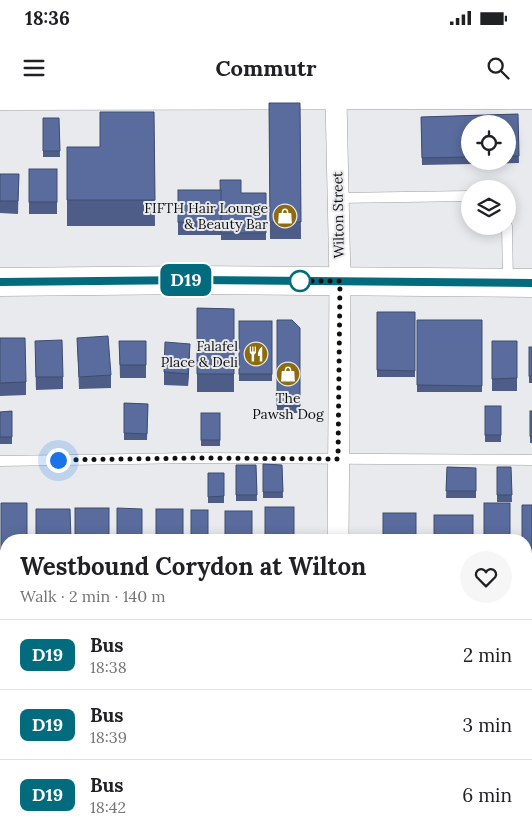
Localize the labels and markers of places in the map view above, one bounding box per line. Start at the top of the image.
place label: FIFTH Hair Lounge & Beauty Bar [144,199,268,233]
shop icon: FIFTH Hair Lounge & Beauty Bar [272,203,298,229]
unlabelled marker [289,270,311,292]
place label: Falafel Place & Deli [161,337,238,371]
restaurant icon: Falafel Place & Deli [243,341,269,367]
shop icon: The Pawsh Dog [275,361,301,387]
place label: The Pawsh Dog [252,389,324,423]

